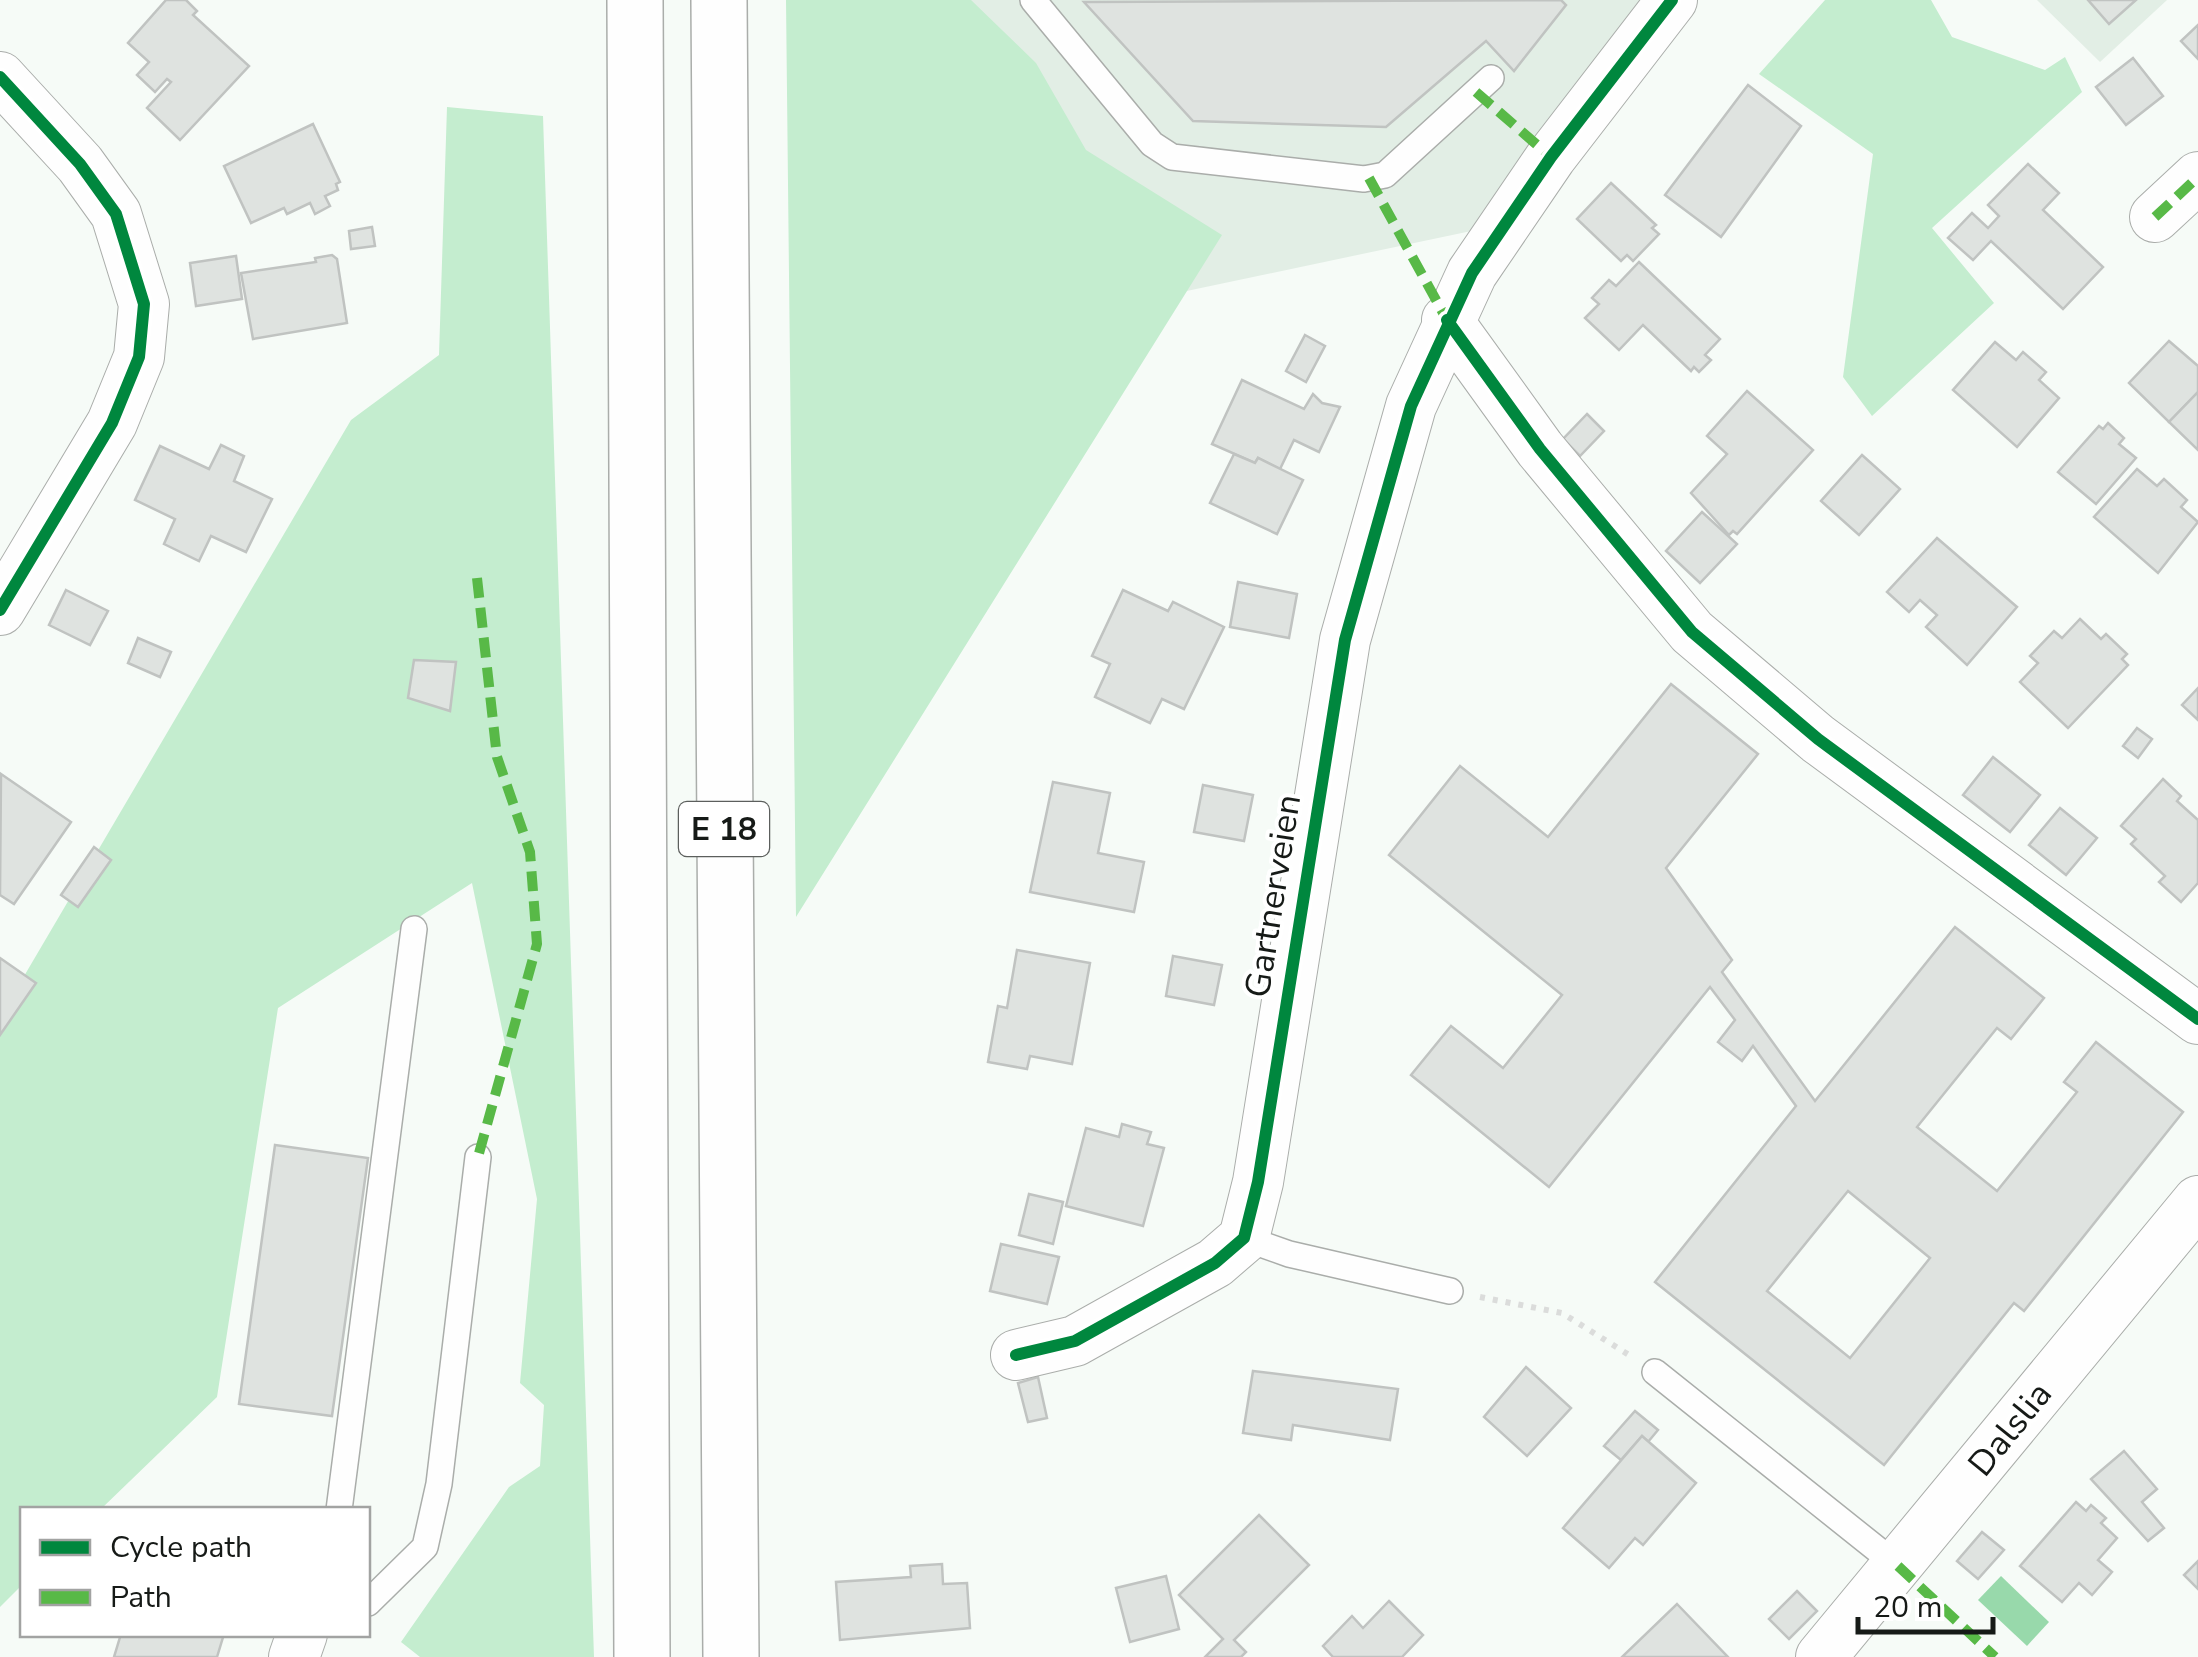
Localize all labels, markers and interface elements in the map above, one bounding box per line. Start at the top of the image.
street label: Gartnerveien [1234,791,1312,1001]
road number: E 18 [679,802,769,856]
street label: Dalslia [1958,1372,2062,1486]
legend [20,1507,370,1637]
text: Cycle path [110,1527,252,1568]
scale bar [1858,1572,1993,1634]
text: Path [110,1577,172,1618]
text: 20 m [1873,1587,1942,1628]

